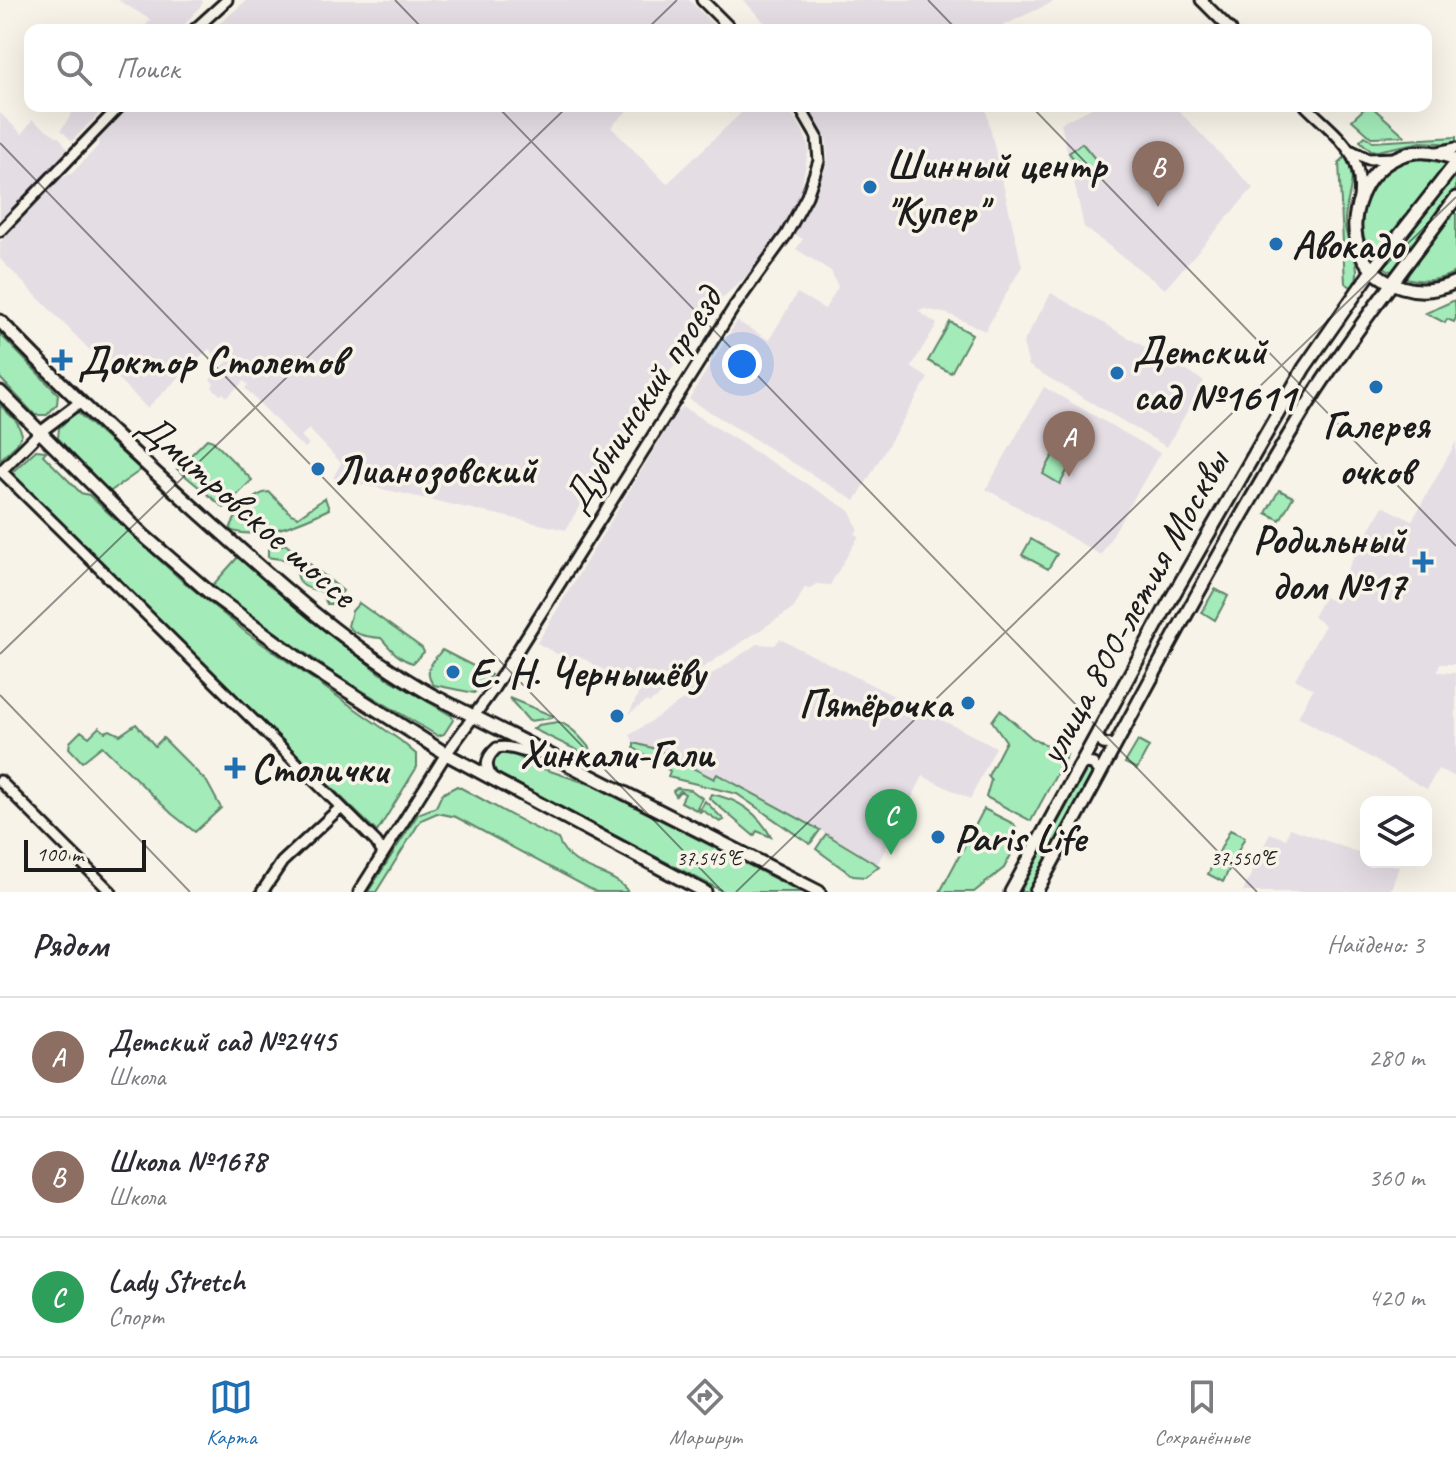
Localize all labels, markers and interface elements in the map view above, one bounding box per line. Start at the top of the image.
search box [24,24,1432,112]
icon: search [52,46,96,90]
text: Поиск [116,49,179,87]
place label: Шинный центр "Купер" [886,140,1109,236]
pin: B [1132,141,1184,207]
marker: Шинный центр "Купер" [861,178,879,196]
place label: Авокадо [1292,220,1406,270]
marker: Авокадо [1267,235,1285,253]
street label: Дубнинский проезд [551,275,735,521]
place label: Детский сад №1611 [1133,326,1299,422]
place label: Доктор Столетов [78,336,353,386]
your location [722,344,762,384]
marker: Доктор Столетов [53,351,71,369]
marker: Детский сад №1611 [1108,364,1126,382]
marker: Галерея очков [1367,378,1385,396]
place label: Галерея очков [1323,400,1431,496]
street label: Дмитровское шоссе [127,401,370,621]
pin: A [1043,411,1095,477]
street label: улица 800-летия Москвы [1025,439,1241,775]
place label: Лианозовский [334,445,539,495]
marker: Лианозовский [309,460,327,478]
place label: Родильный дом №17 [1253,515,1409,611]
marker: Родильный дом №17 [1412,551,1434,573]
place label: Е. Н. Чернышёву [469,648,708,698]
marker: Е. Н. Чернышёву [444,663,462,681]
place label: Пятёрочка [799,679,954,729]
marker: Пятёрочка [959,694,977,712]
marker: Хинкали-Гали [608,707,626,725]
place label: Хинкали-Гали [520,729,717,779]
place label: Столички [251,744,391,794]
marker: Столички [226,759,244,777]
pin: C [865,789,917,855]
map controls [1360,796,1432,868]
button: layers [1360,796,1432,868]
place label: Paris Life [954,813,1089,863]
marker: Paris Life [929,828,947,846]
scale bar [24,836,146,872]
text: 100 m [36,840,83,868]
text: 37.545°E [676,846,744,871]
text: 37.550°E [1210,846,1278,871]
text: Рядом [32,923,108,966]
text: Найдено: 3 [1327,928,1424,961]
text: Детский сад №2445 [108,1022,336,1060]
text: A [51,1041,65,1074]
text: 280 m [1368,1041,1424,1074]
text: Школа [108,1060,165,1093]
text: Школа №1678 [108,1142,266,1180]
text: B [51,1161,65,1194]
text: 360 m [1368,1161,1424,1194]
text: Школа [108,1180,165,1213]
text: Lady Stretch [108,1262,245,1300]
text: C [52,1281,64,1314]
text: 420 m [1368,1281,1424,1314]
text: Спорт [108,1300,164,1333]
tab: Карта [206,1375,257,1451]
tab: Маршрут [669,1375,742,1451]
tab: Сохранённые [1154,1375,1250,1451]

